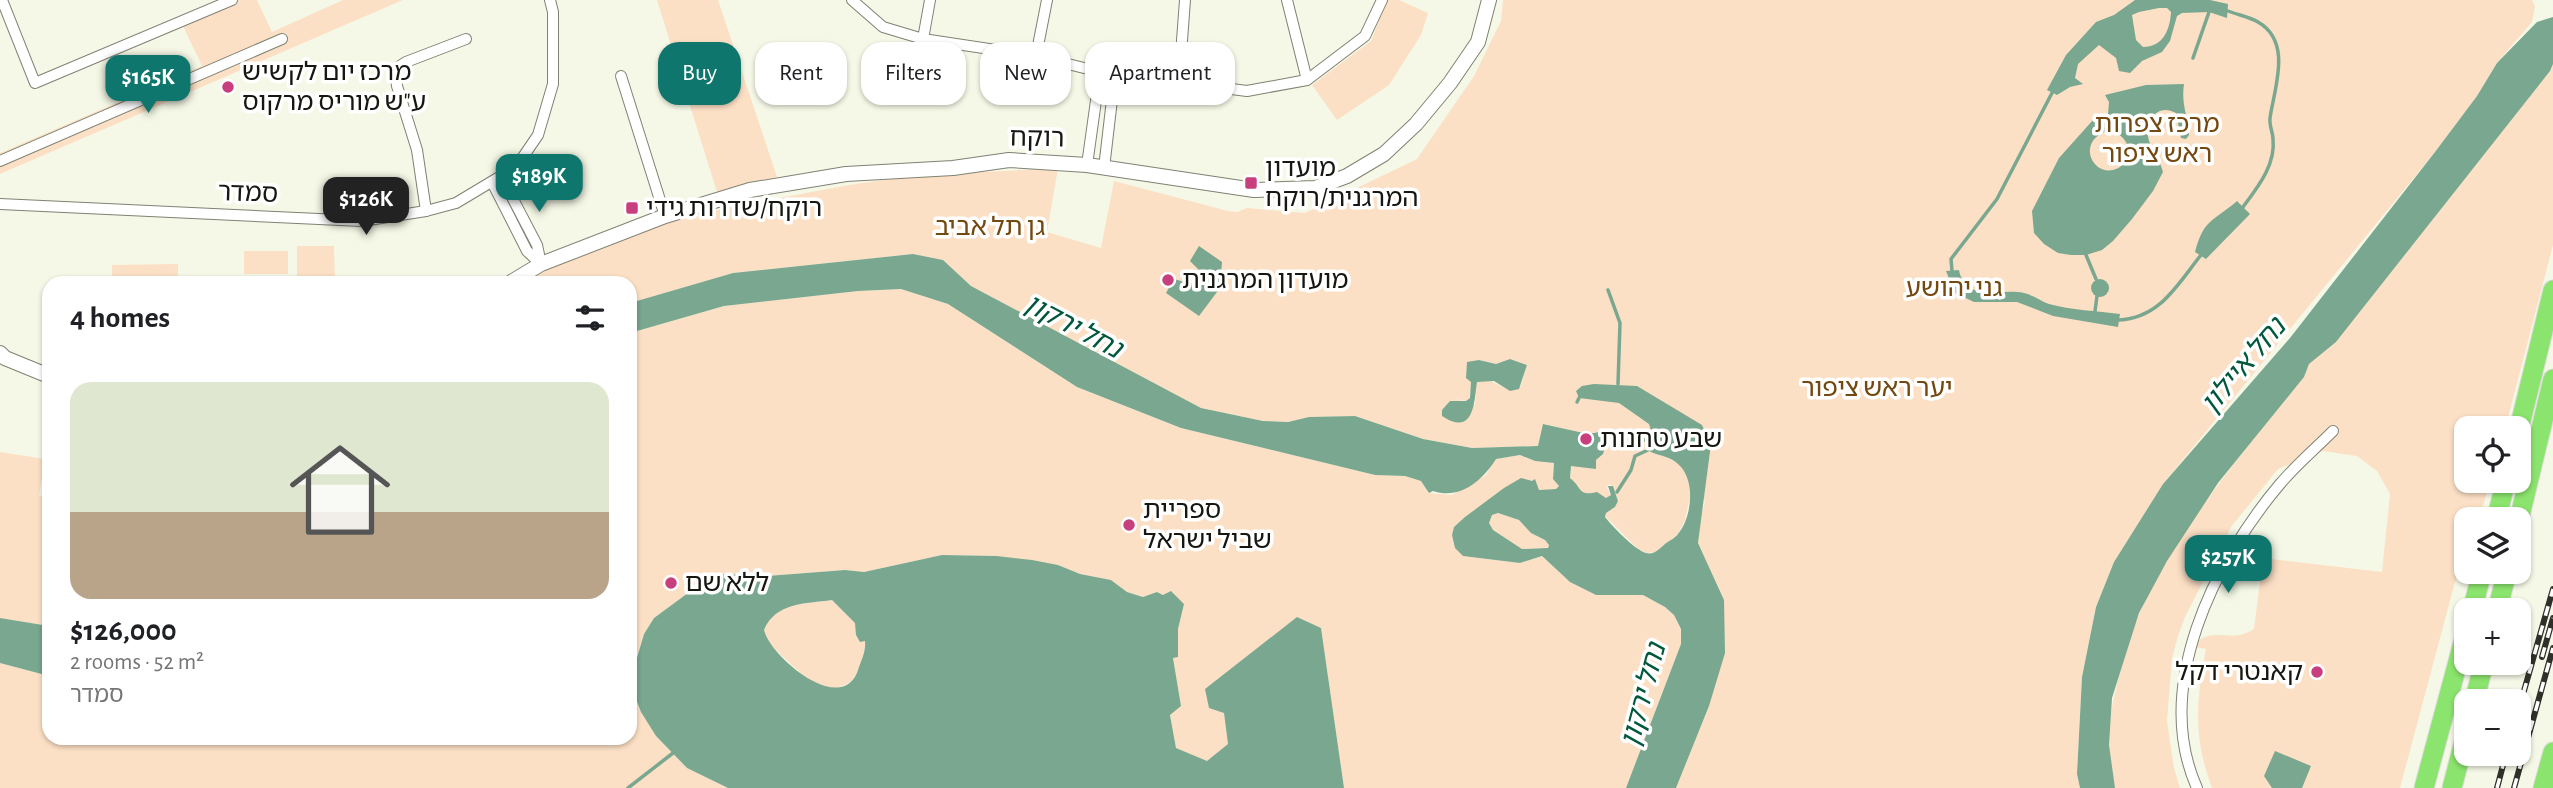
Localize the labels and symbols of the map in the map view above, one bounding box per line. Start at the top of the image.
pin: $165K [99,55,197,115]
place label: מרכז יום לקשיש ע"ש מוריס מרקוס [242,59,426,115]
marker: מרכז יום לקשיש ע"ש מוריס מרקוס [220,79,236,95]
park label: מרכז צפרות ראש ציפור [2094,111,2220,167]
street label: רוקח [1009,125,1065,151]
pin: $189K [490,154,588,214]
place label: מועדון המרגנית/רוקח [1265,155,1419,211]
marker: מועדון המרגנית/רוקח [1243,175,1259,191]
pin: $126K [317,177,415,237]
street label: סמדר [217,179,279,207]
place label: רוקח/שדרות גידי [646,195,822,221]
marker: רוקח/שדרות גידי [624,200,640,216]
park label: גן תל אביב [935,214,1045,240]
place label: מועדון המרגנית [1182,267,1348,293]
marker: מועדון המרגנית [1160,272,1176,288]
park label: גני יהושע [1906,275,2003,301]
water label: נחל ירקון [1020,290,1128,365]
water label: נחל איילון [2197,312,2293,419]
park label: יער ראש ציפור [1801,375,1953,401]
place label: שבע טחנות [1600,426,1722,452]
marker: שבע טחנות [1578,431,1594,447]
place label: ספריית שביל ישראל [1143,497,1272,553]
marker: ספריית שביל ישראל [1121,517,1137,533]
pin: $257K [2179,536,2277,595]
place label: ללא שם [685,570,769,596]
marker: ללא שם [663,575,679,591]
water label: נחל ירקון [1617,638,1672,750]
place label: קאנטרי דקל [2175,659,2303,685]
marker: קאנטרי דקל [2309,664,2325,680]

